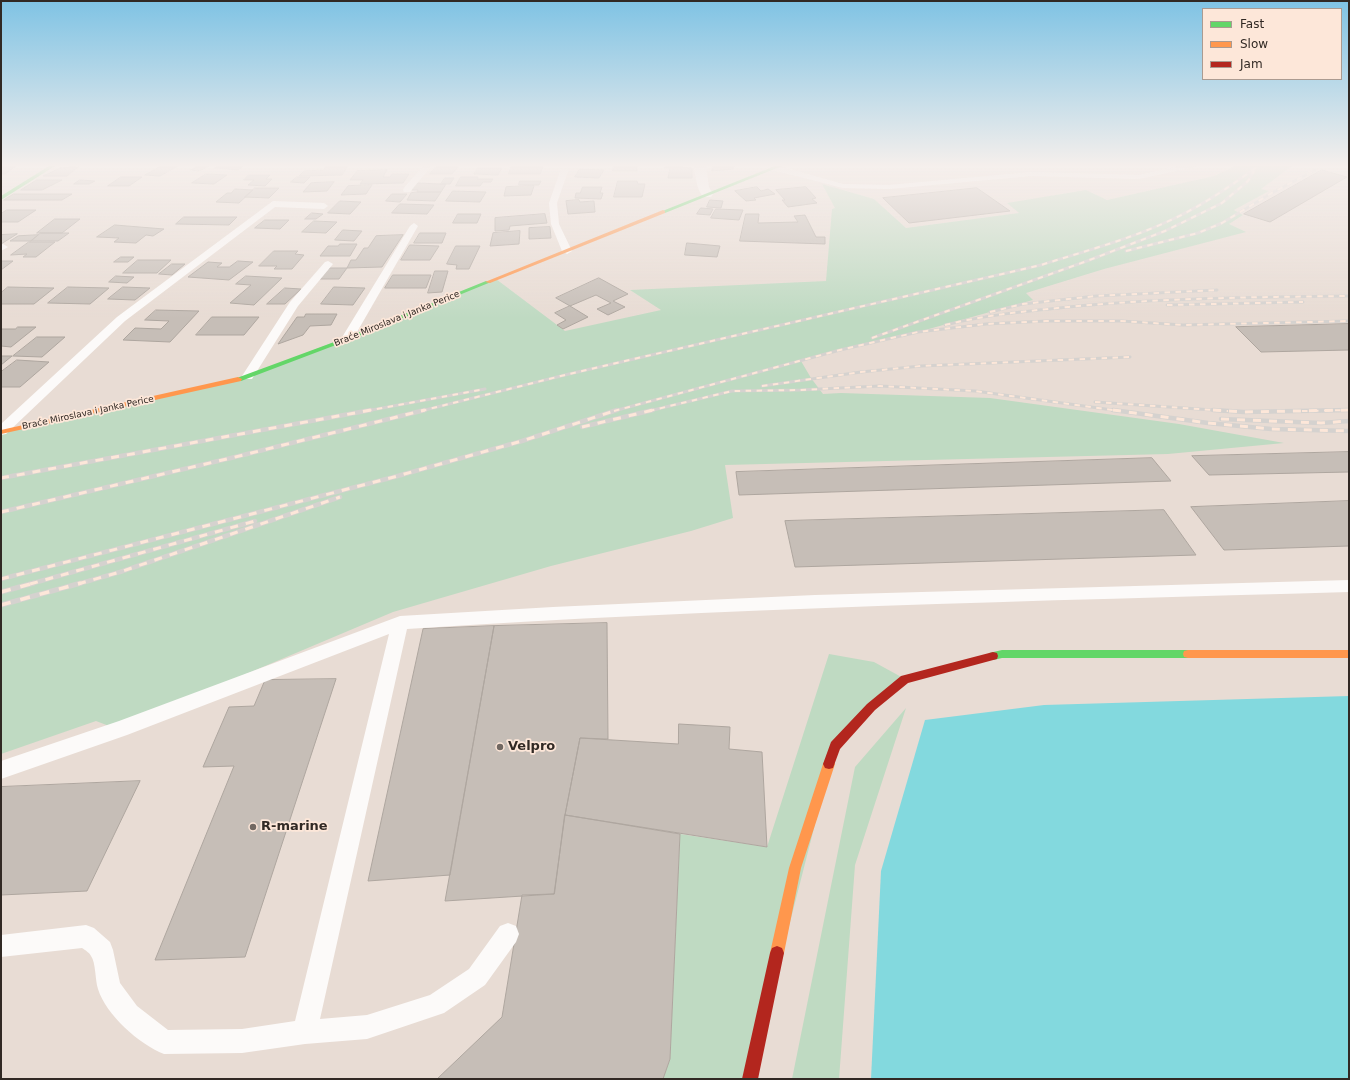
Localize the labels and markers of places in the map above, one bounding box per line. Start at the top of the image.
place label: Velpro [508,739,555,755]
marker: Velpro [495,742,505,752]
place label: R-marine [261,819,328,835]
marker: R-marine [248,822,258,832]

